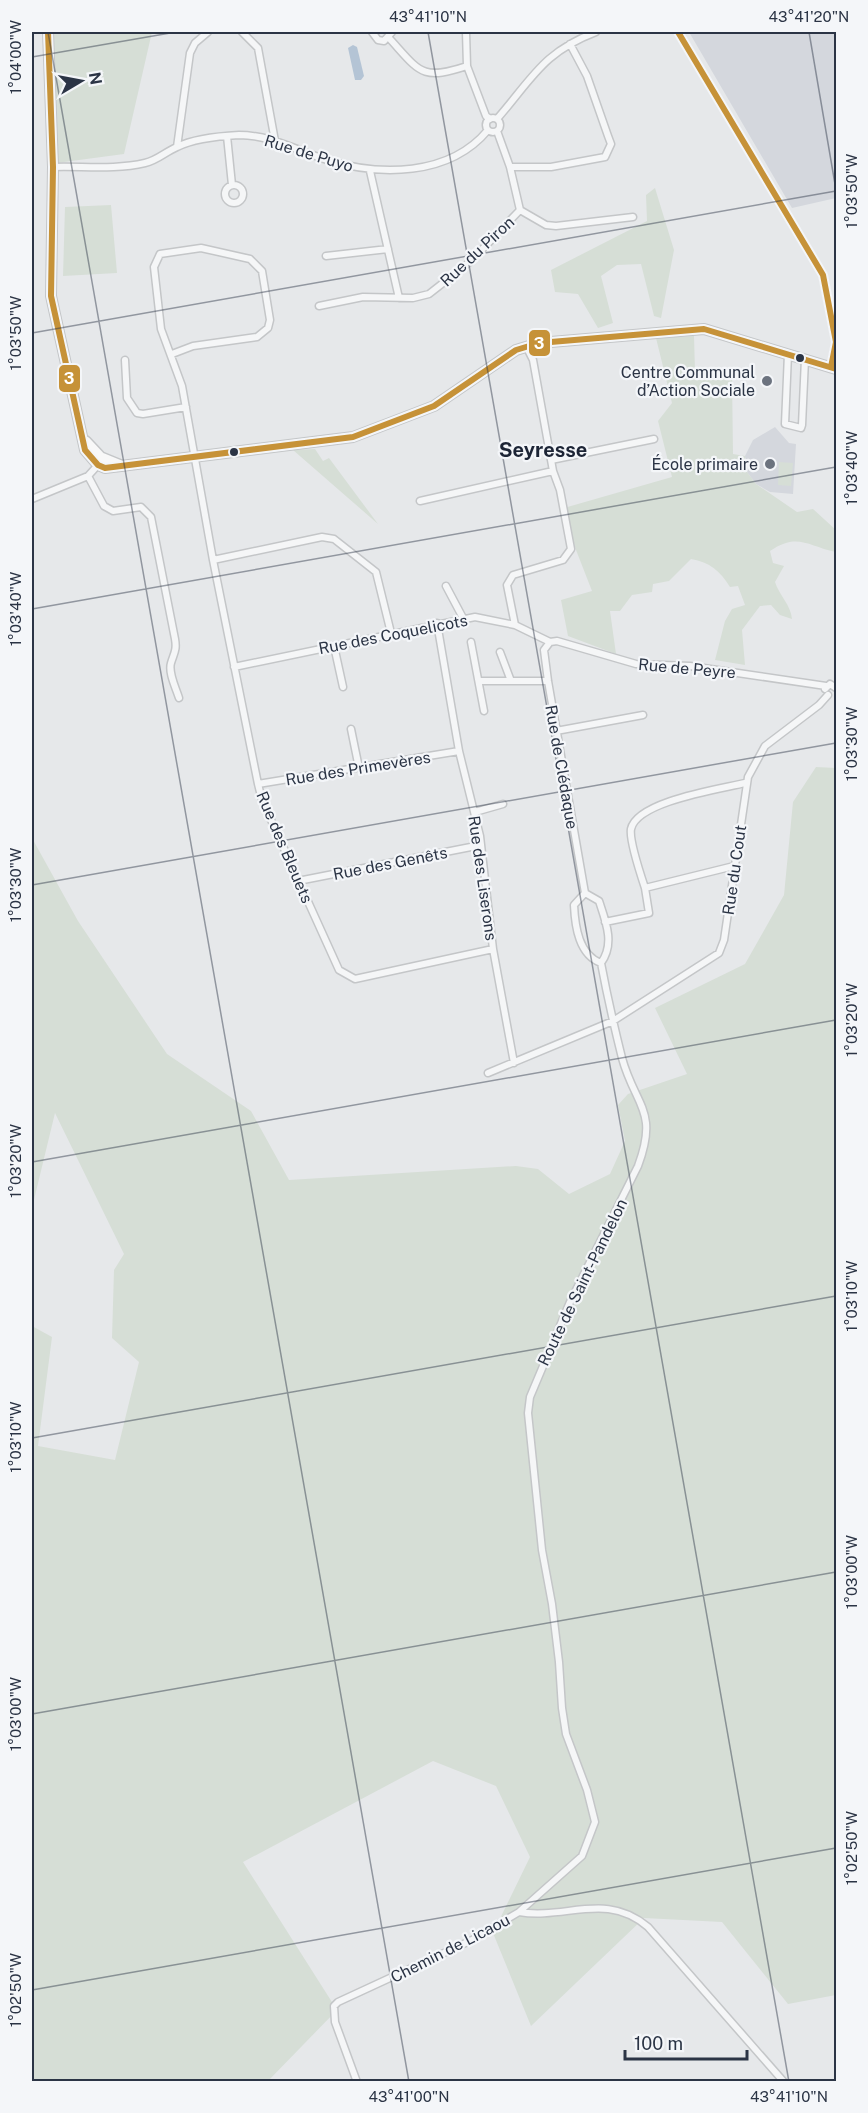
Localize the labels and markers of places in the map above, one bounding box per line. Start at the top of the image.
unlabelled marker [794,352,806,364]
place label: Centre Communal d’Action Sociale [621,363,755,400]
marker: Centre Communal d’Action Sociale [760,374,774,388]
unlabelled marker [228,446,240,458]
place label: École primaire [651,454,758,474]
marker: École primaire [763,457,777,471]

